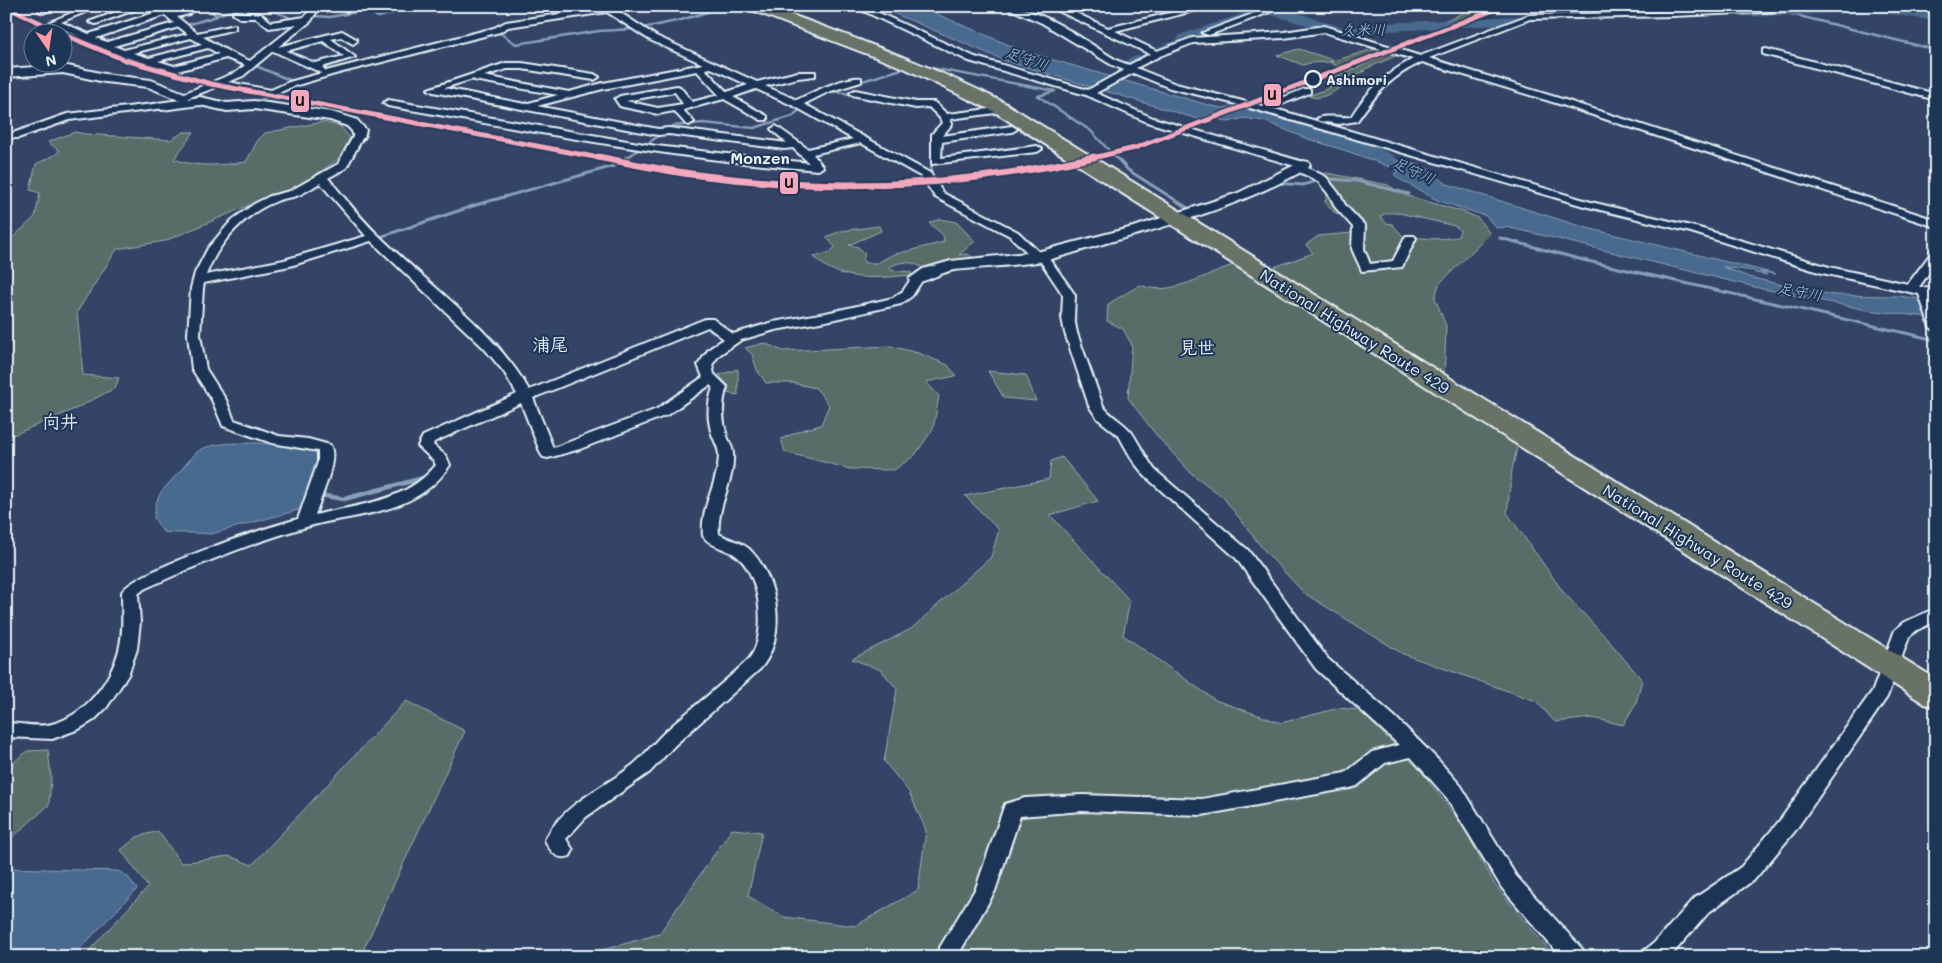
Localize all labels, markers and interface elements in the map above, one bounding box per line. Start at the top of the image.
water label: 久米川 [1340,19,1386,39]
north arrow [22,22,72,72]
water label: 足守川 [1003,42,1051,74]
text: N [44,51,58,72]
marker: Ashimori [1304,70,1322,88]
place label: Ashimori [1326,70,1387,89]
line badge: U [1263,83,1282,107]
text: U [1267,85,1277,104]
line badge: U [290,89,310,113]
text: U [295,91,305,110]
district label: Monzen [730,147,790,168]
water label: 足守川 [1389,152,1439,188]
line badge: U [779,171,799,195]
text: U [784,173,794,192]
street label: National Highway Route 429 [1256,264,1454,398]
water label: 足守川 [1776,277,1824,305]
district label: 浦尾 [532,332,568,356]
district label: 見世 [1179,335,1215,359]
district label: 向井 [42,409,78,433]
street label: National Highway Route 429 [1599,479,1797,613]

